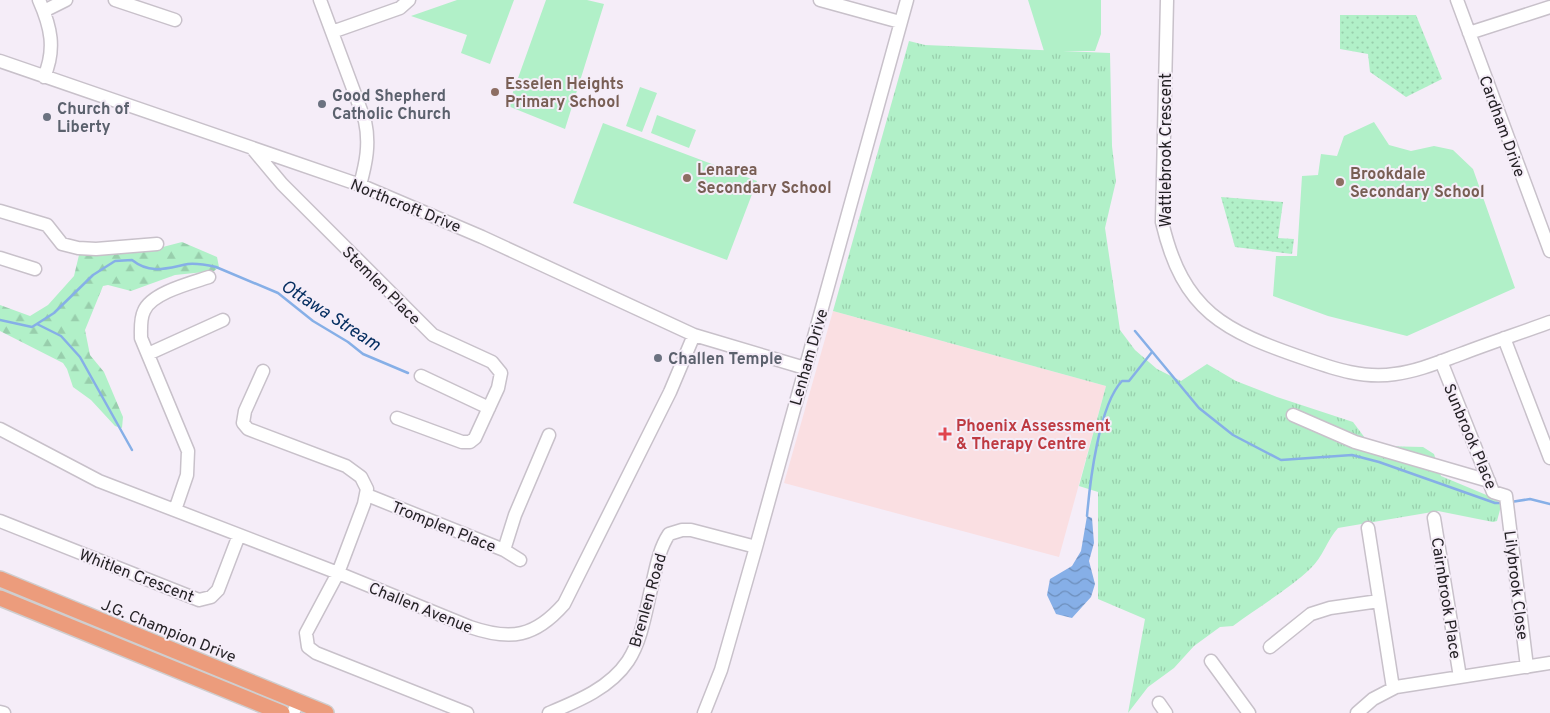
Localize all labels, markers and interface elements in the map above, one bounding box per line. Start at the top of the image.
street label: Wattlebrook Crescent [1157,73,1177,227]
street label: Cardham Drive [1473,73,1529,180]
place label: Esselen Heights Primary School [505,75,624,113]
marker: Esselen Heights Primary School [489,86,501,98]
place label: Good Shepherd Catholic Church [332,87,451,125]
marker: Good Shepherd Catholic Church [316,98,328,110]
place label: Church of Liberty [57,100,129,138]
marker: Church of Liberty [41,111,53,123]
place label: Lenarea Secondary School [697,161,832,199]
place label: Brookdale Secondary School [1350,165,1485,203]
marker: Lenarea Secondary School [681,172,693,184]
street label: Northcroft Drive [347,176,463,238]
marker: Brookdale Secondary School [1334,176,1346,188]
street label: Stemlen Place [337,243,424,330]
water label: Ottawa Stream [276,275,385,357]
street label: Lenham Drive [787,307,833,408]
place label: Challen Temple [668,350,783,370]
marker: Challen Temple [652,352,664,364]
street label: Sunbrook Place [1438,381,1500,492]
place label: Phoenix Assessment & Therapy Centre [956,417,1111,455]
marker: Phoenix Assessment & Therapy Centre [938,427,952,441]
street label: Tromplen Place [388,498,498,558]
street label: Lilybrook Close [1498,529,1532,641]
street label: Cairnbrook Place [1426,536,1465,661]
street label: Whitlen Crescent [76,546,197,608]
street label: Brenlen Road [626,551,672,650]
street label: Challen Avenue [365,579,475,639]
street label: J.G. Champion Drive [98,596,239,668]

